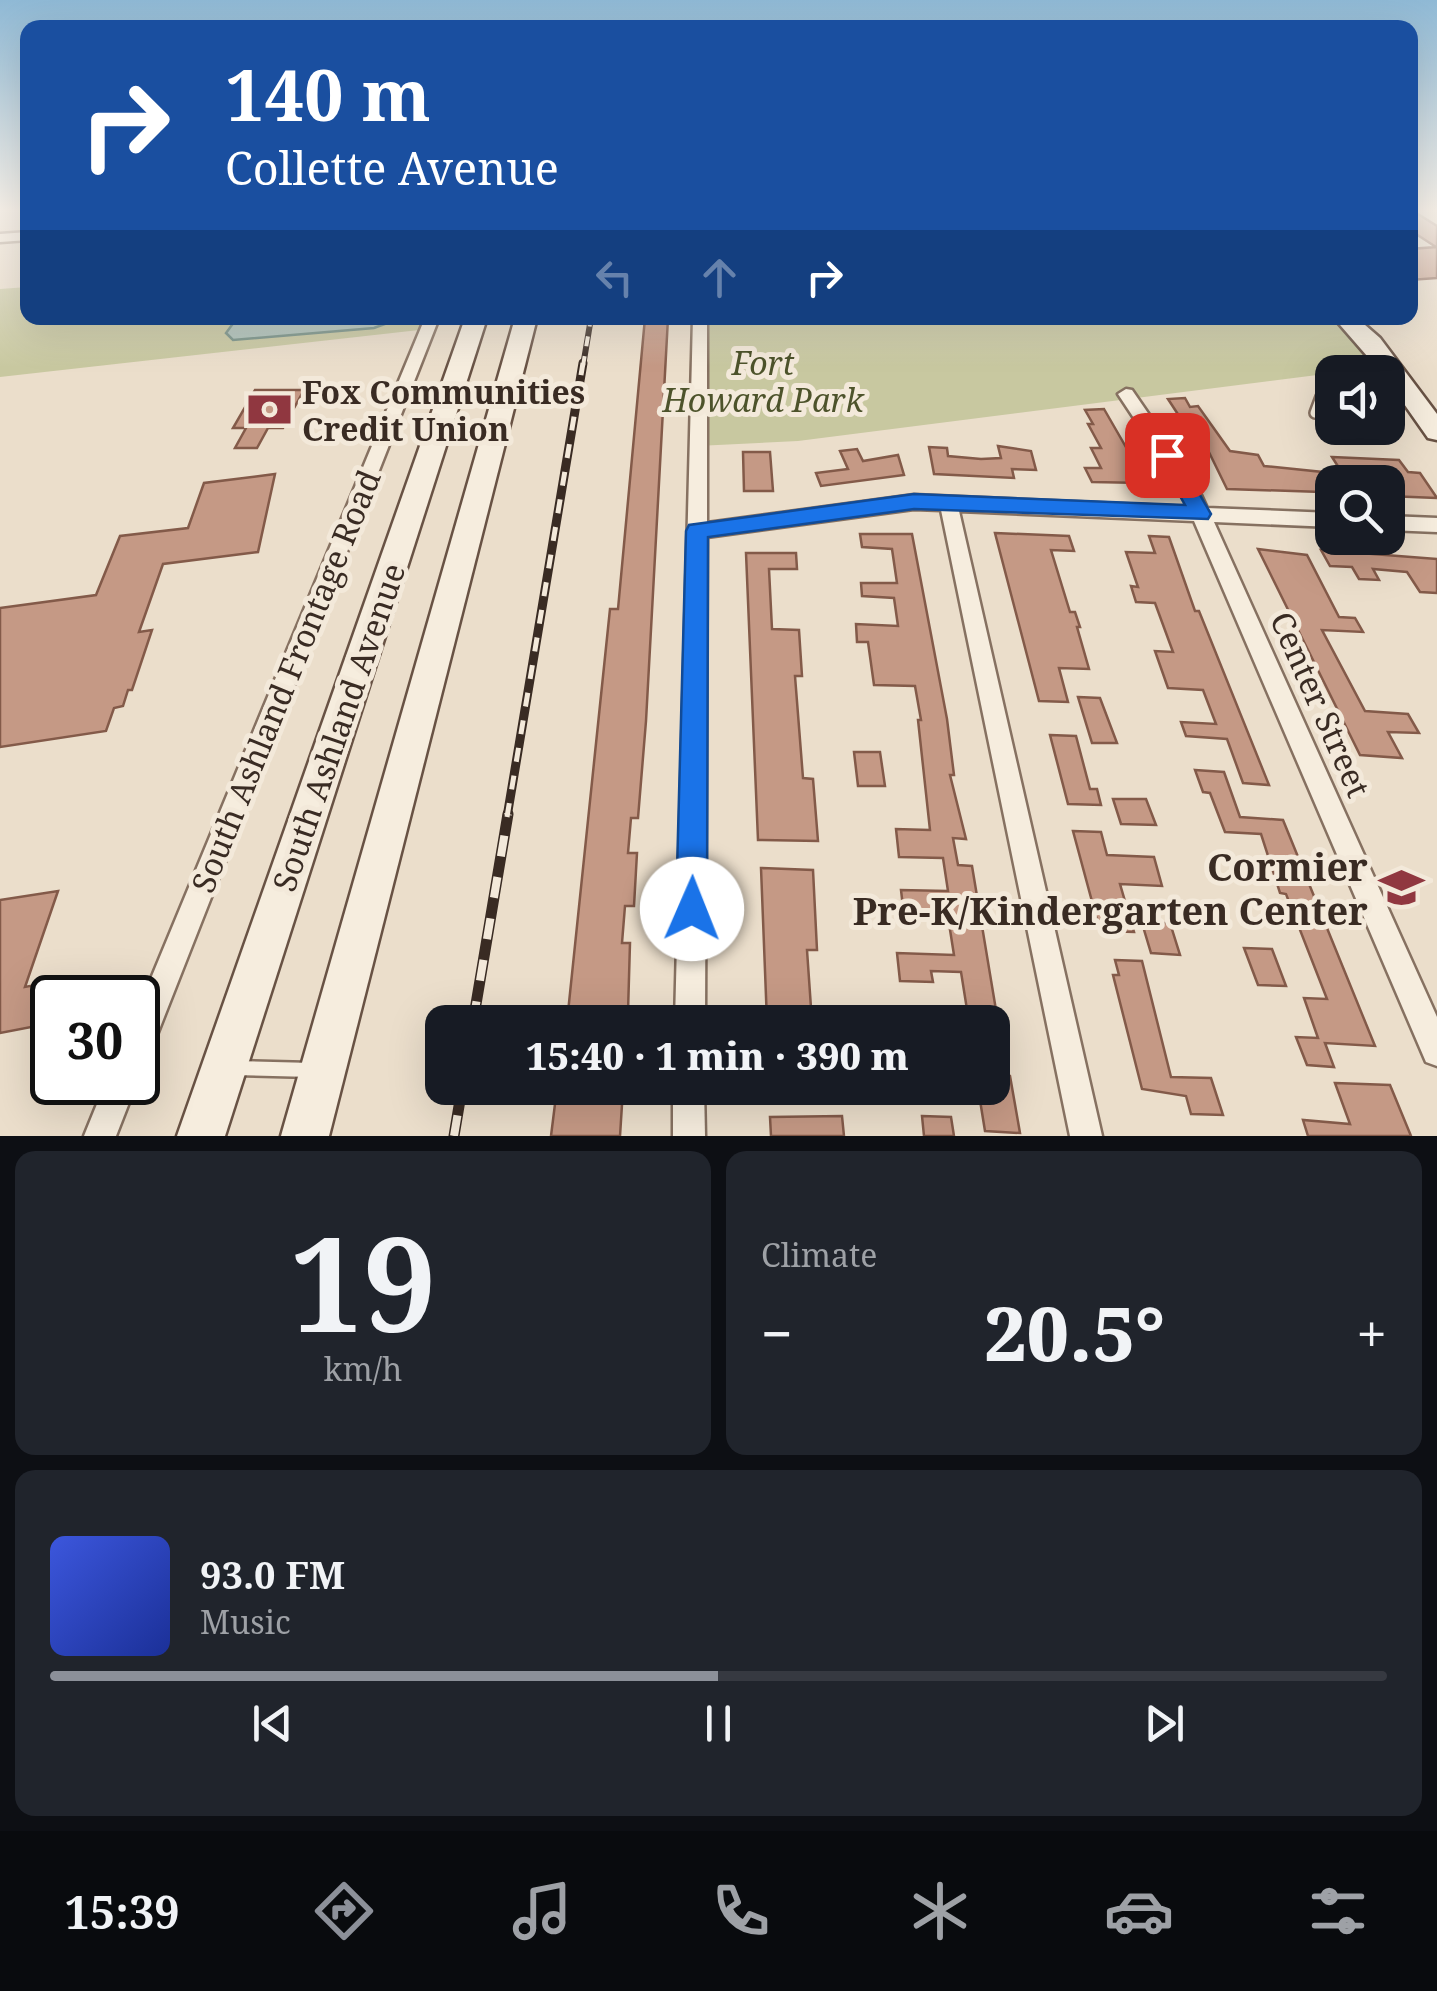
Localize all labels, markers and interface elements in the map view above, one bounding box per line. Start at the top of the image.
text: 140 m [225,46,431,142]
icon: right [60,60,190,190]
text: Collette Avenue [225,137,559,198]
icon: left [587,250,642,305]
icon: ahead [692,250,747,305]
icon: right [797,250,852,305]
park label: Fort Howard Park [661,341,865,421]
map controls [1315,355,1405,555]
button: sound [1315,355,1405,445]
place label: Fox Communities Credit Union [302,370,585,450]
bank icon: Fox Communities Credit Union [245,385,293,433]
pin [1125,413,1210,498]
icon: arrive [1140,428,1195,483]
street label: South Ashland Frontage Road [180,463,390,899]
button: search [1315,465,1405,555]
street label: South Ashland Avenue [262,557,414,897]
street label: Center Street [1261,605,1381,803]
place label: Cormier Pre-K/Kindergarten Center [853,840,1368,936]
position arrow [640,857,744,961]
school or university icon: Cormier Pre-K/Kindergarten Center [1377,864,1425,912]
speed limit sign: 30 [30,975,160,1105]
text: 15:40 · 1 min · 390 m [526,1029,909,1081]
text: 19 [290,1193,436,1370]
text: Climate [761,1233,877,1276]
text: 20.5° [984,1281,1165,1383]
text: − [761,1295,793,1370]
text: + [1356,1295,1387,1370]
text: km/h [324,1347,402,1390]
text: 93.0 FM [200,1548,345,1600]
text: Music [200,1600,291,1643]
icon: previous [245,1696,300,1751]
icon: pause [691,1696,746,1751]
icon: next [1137,1696,1192,1751]
icon: directions [309,1876,379,1946]
icon: music [507,1876,577,1946]
icon: phone [706,1876,776,1946]
icon: climate [905,1876,975,1946]
icon: car [1104,1876,1174,1946]
icon: filters [1303,1876,1373,1946]
text: 15:39 [64,1881,180,1942]

